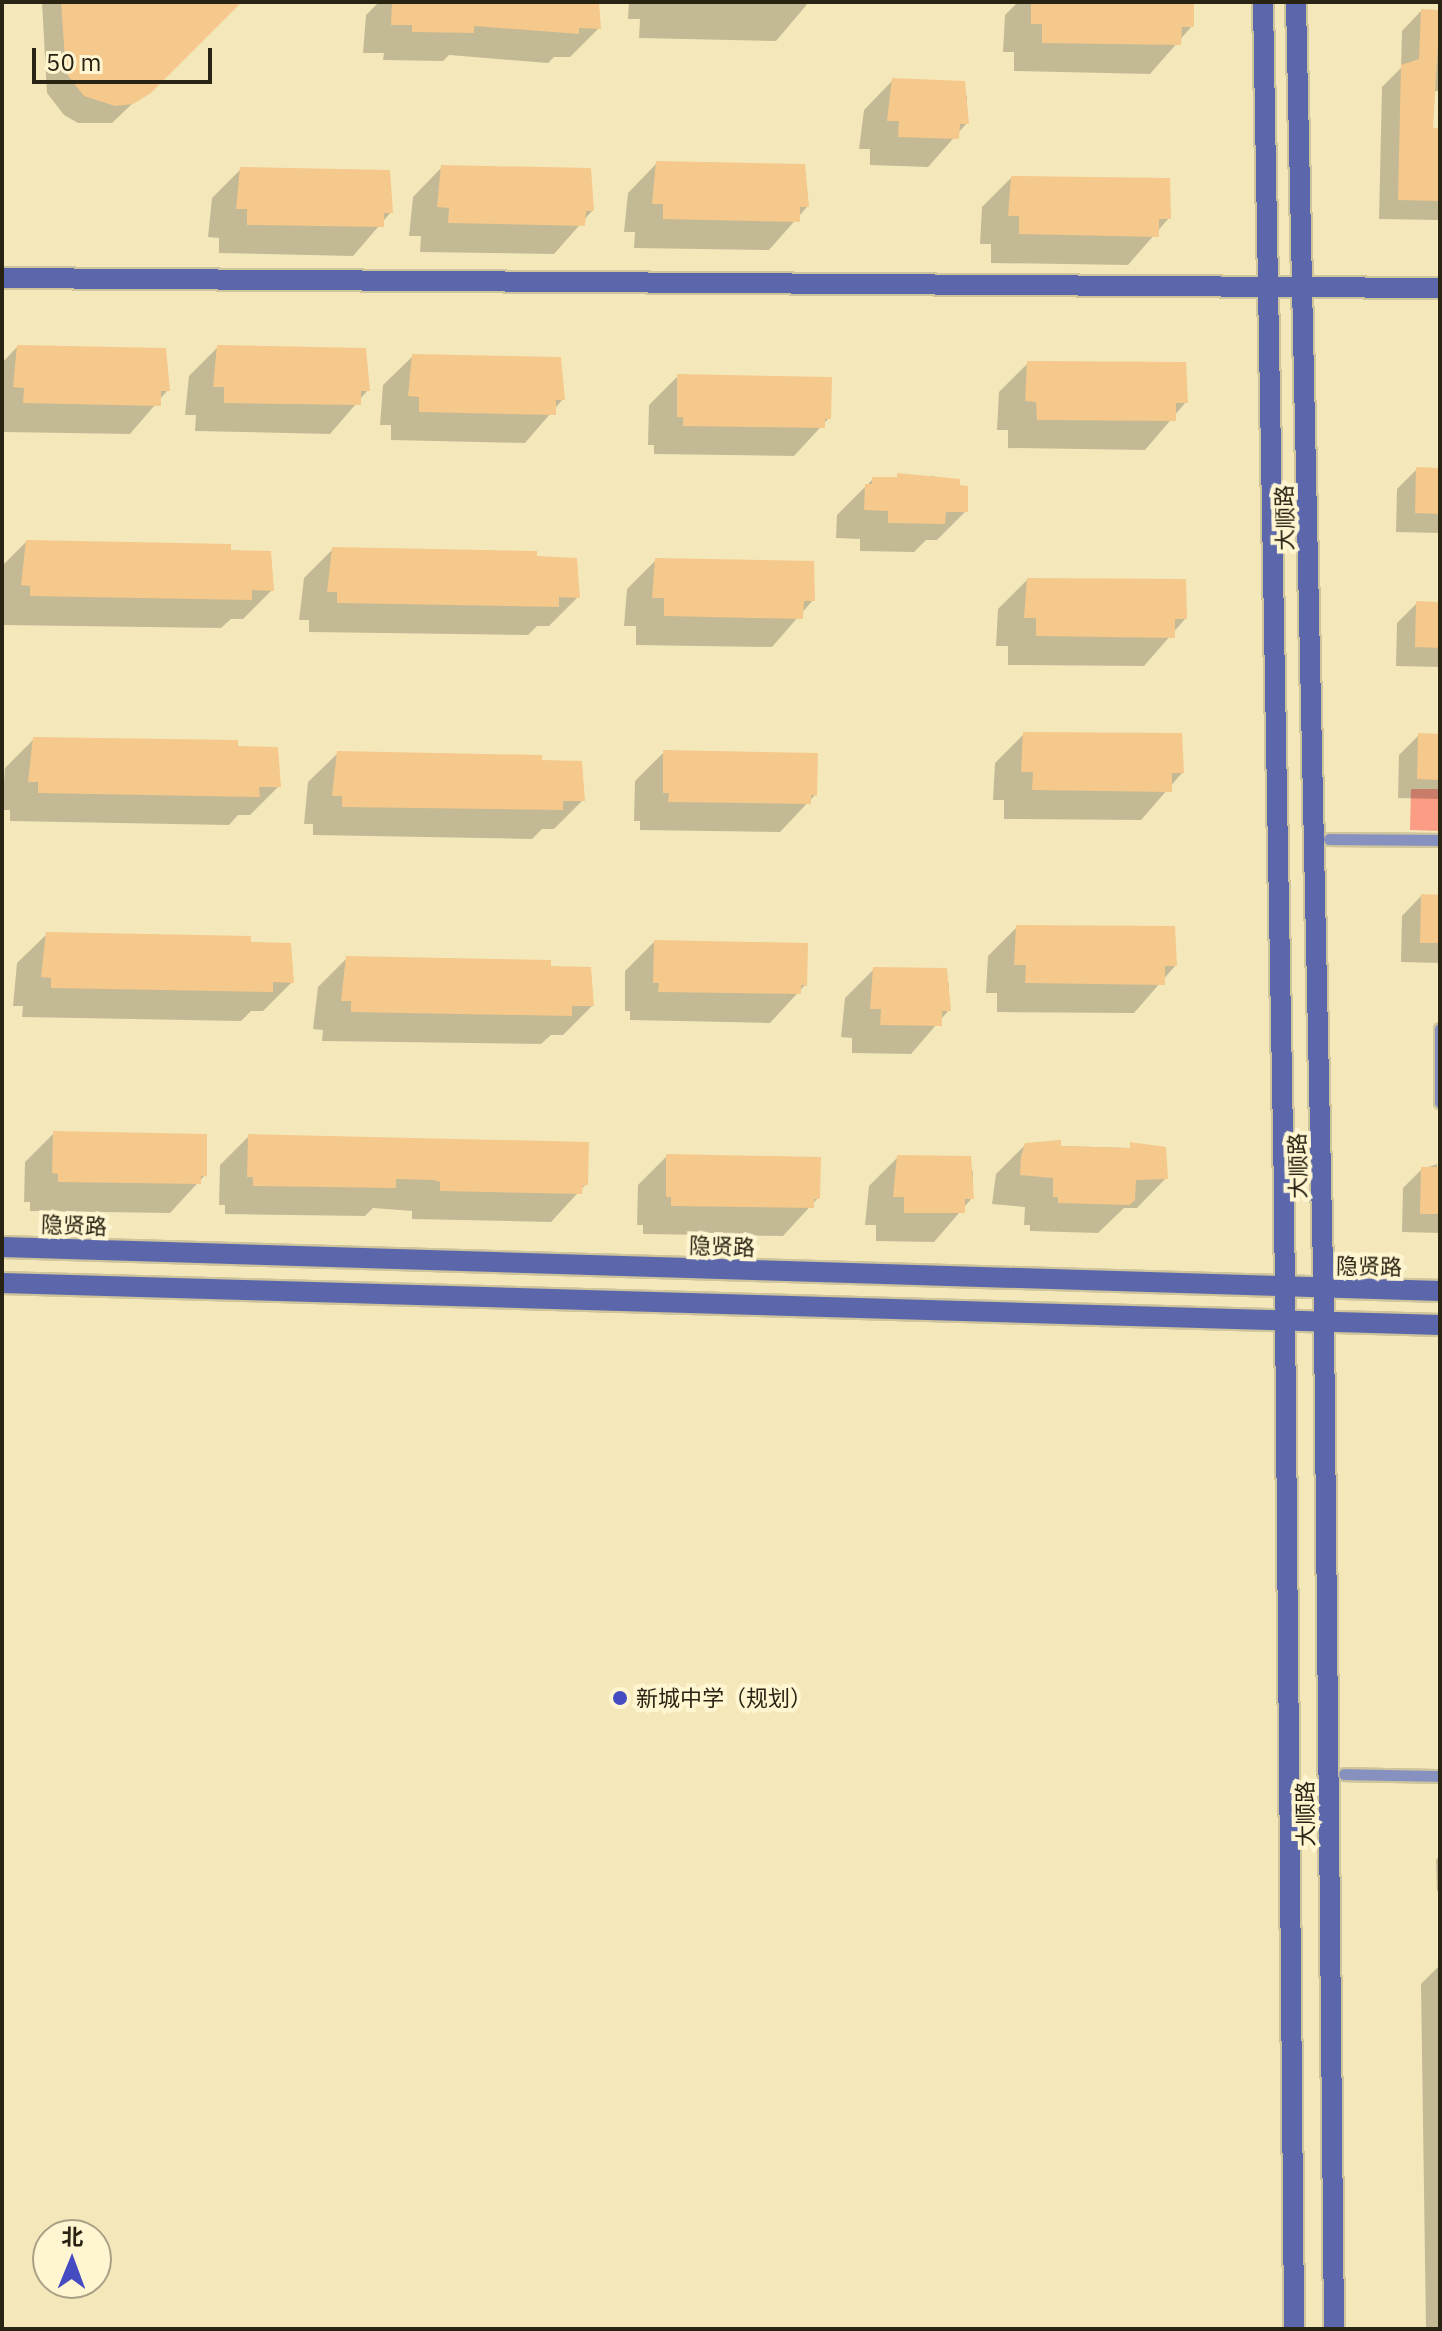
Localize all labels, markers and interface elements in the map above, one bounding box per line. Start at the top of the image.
scale bar [36,32,216,82]
text: 50 m [46,46,101,78]
street label: 大顺路 [1270,485,1298,551]
street label: 大顺路 [1283,1133,1311,1199]
street label: 隐贤路 [41,1211,107,1239]
street label: 隐贤路 [689,1232,755,1260]
street label: 隐贤路 [1336,1252,1402,1280]
place label: 新城中学（规划） [636,1685,812,1711]
marker: 新城中学（规划） [611,1689,629,1707]
street label: 大顺路 [1291,1781,1319,1847]
north arrow [32,2219,112,2299]
text: 北 [61,2222,84,2251]

